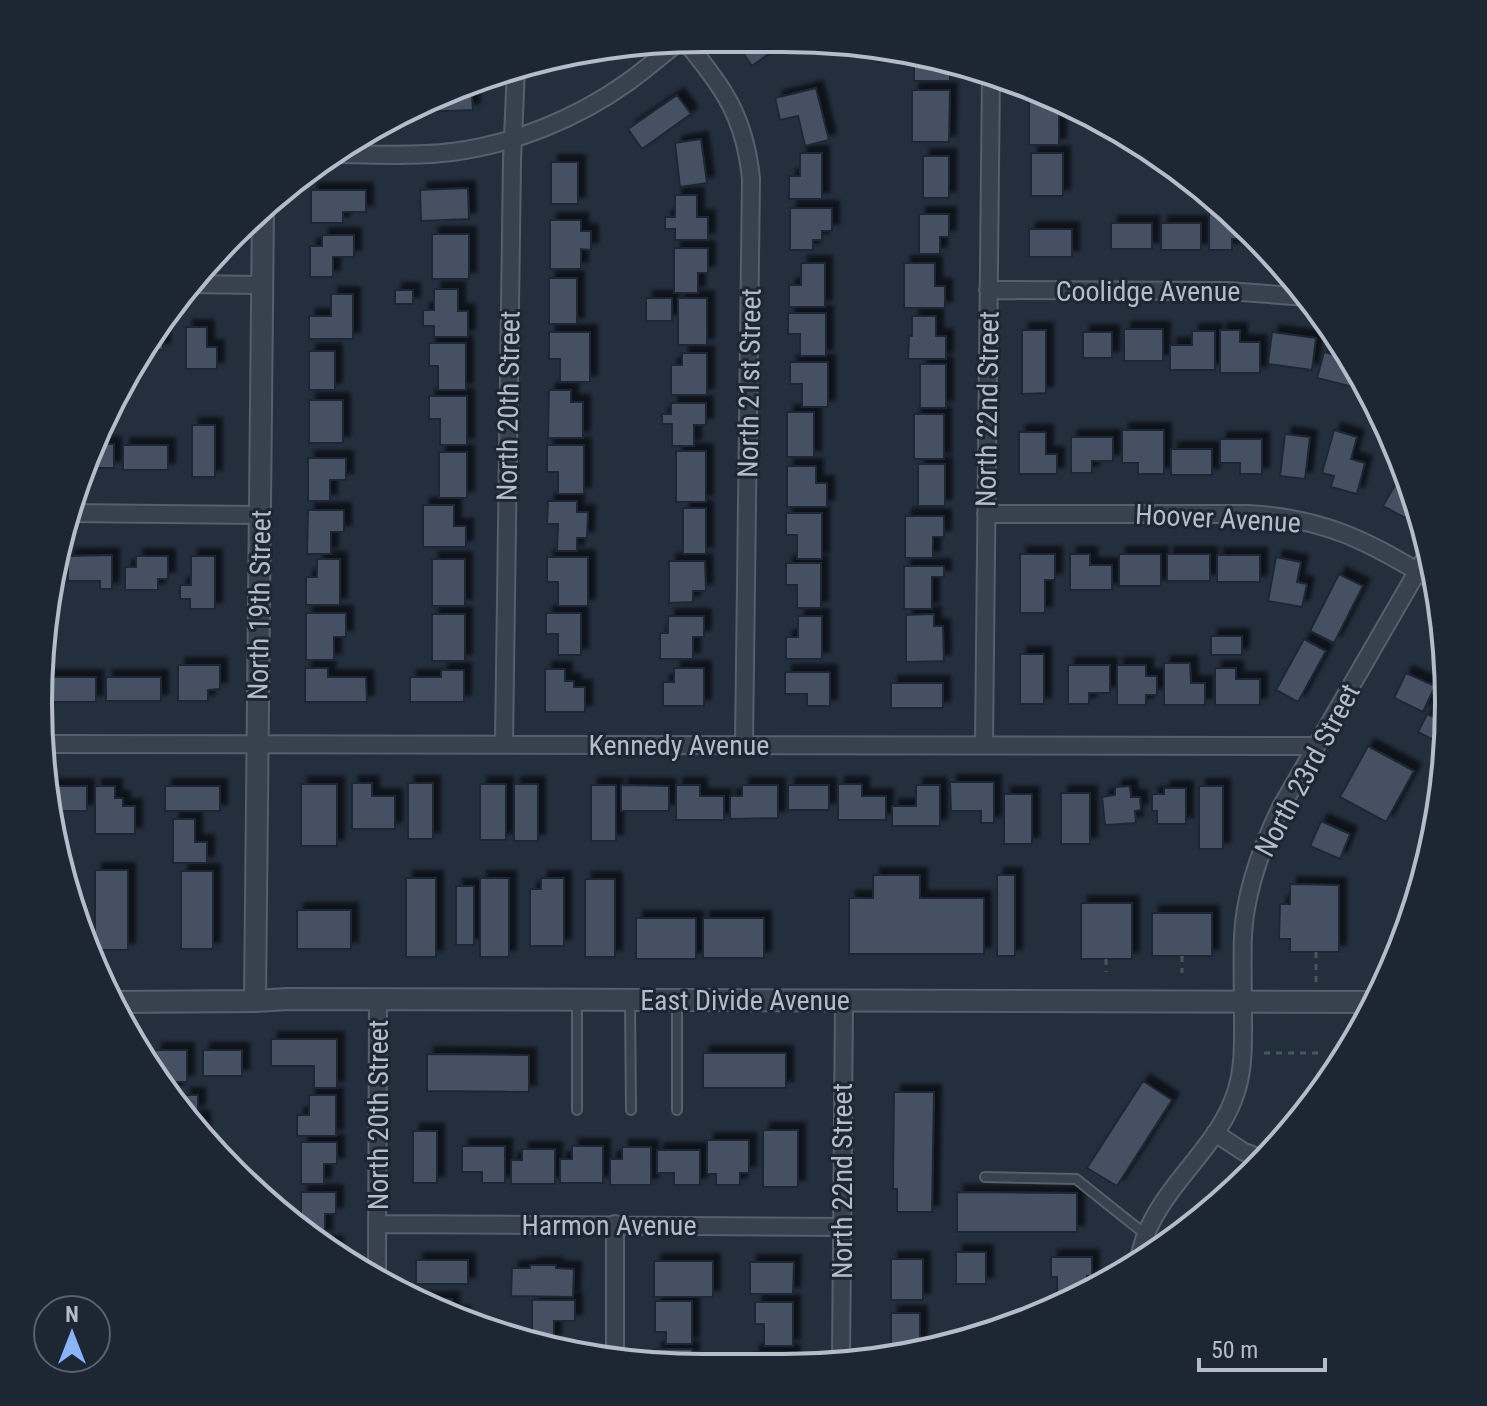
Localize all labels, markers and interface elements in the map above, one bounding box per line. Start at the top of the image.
street label: Coolidge Avenue [1056,275,1240,308]
street label: North 21st Street [731,288,768,478]
street label: North 20th Street [490,311,527,501]
street label: North 22nd Street [969,311,1006,507]
street label: Hoover Avenue [1134,498,1302,539]
street label: North 19th Street [241,510,278,700]
street label: North 23rd Street [1248,678,1367,862]
street label: Kennedy Avenue [589,729,769,762]
street label: East Divide Avenue [640,984,850,1017]
street label: North 20th Street [362,1020,395,1210]
street label: North 22nd Street [826,1083,859,1279]
street label: Harmon Avenue [521,1209,697,1242]
north arrow [32,1294,112,1374]
text: N [65,1302,79,1327]
scale bar [1199,1322,1325,1372]
text: 50 m [1211,1336,1258,1364]

